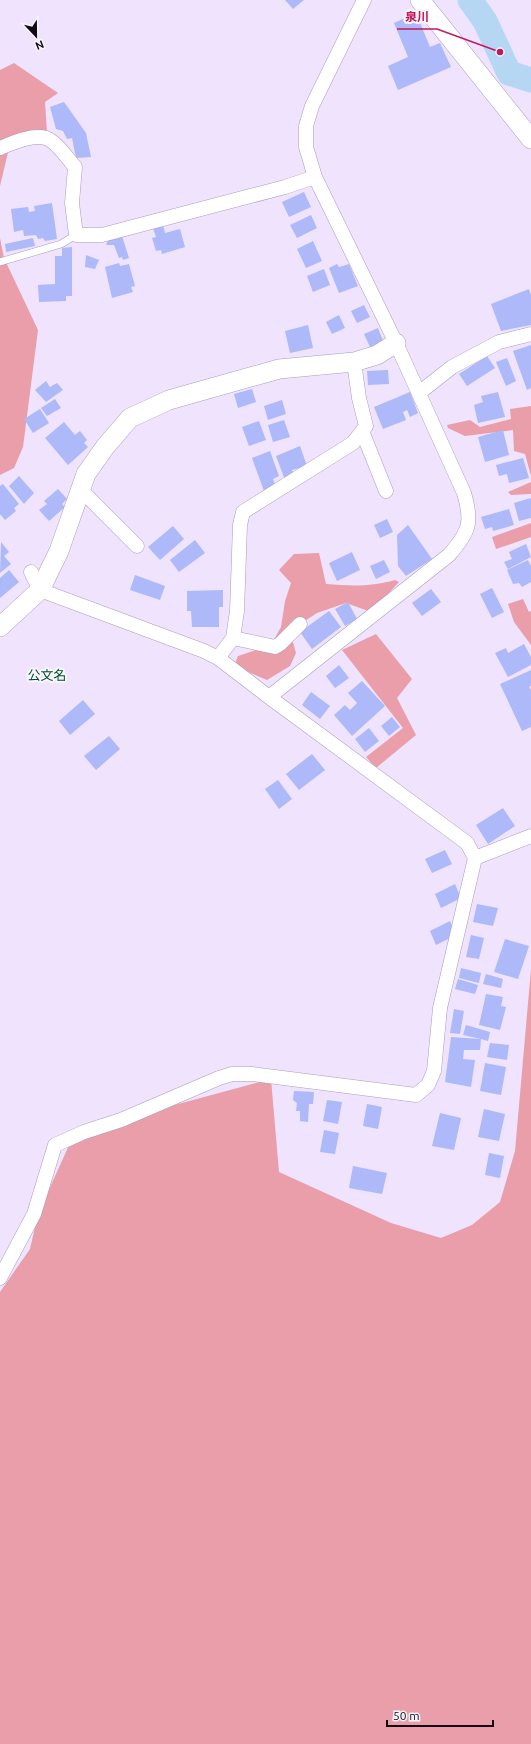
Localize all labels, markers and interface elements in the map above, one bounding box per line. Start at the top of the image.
callout: 泉川 [397,5,437,29]
text: 泉川 [405,10,429,23]
north arrow [16,16,56,56]
text: N [34,38,46,52]
district label: 公文名 [27,668,67,682]
scale bar [387,1702,493,1728]
text: 50 m [393,1709,420,1722]

